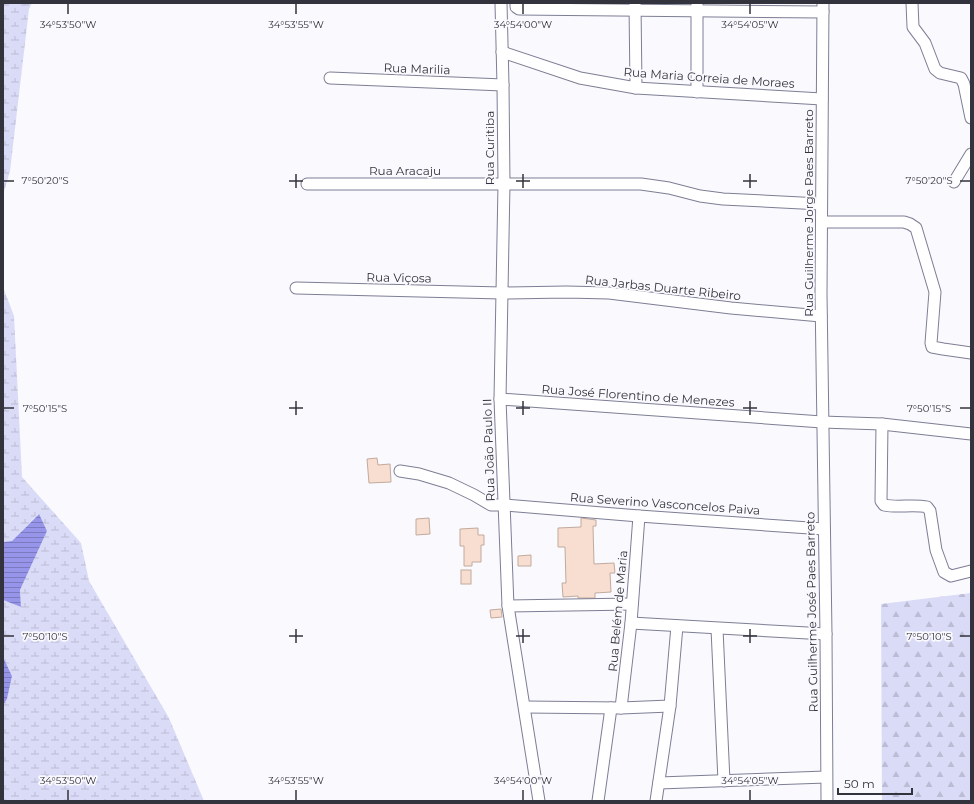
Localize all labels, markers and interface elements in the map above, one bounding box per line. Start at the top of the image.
text: 34°53'50"W [40,18,96,31]
text: 34°53'55"W [268,18,324,31]
text: 34°54'00"W [494,18,552,31]
text: 34°54'05"W [721,18,779,31]
street label: Rua Marilia [383,60,451,77]
street label: Rua Maria Correia de Moraes [623,64,795,91]
street label: Rua Guilherme Jorge Paes Barreto [801,109,816,317]
street label: Rua Curitiba [482,111,497,185]
street label: Rua Aracaju [369,163,441,178]
text: 7°50'20"S [21,174,69,187]
text: 7°50'20"S [905,174,953,187]
street label: Rua Viçosa [366,269,432,286]
street label: Rua Jarbas Duarte Ribeiro [584,272,742,303]
street label: Rua José Florentino de Menezes [541,381,735,410]
street label: Rua João Paulo II [479,398,498,502]
text: 7°50'15"S [23,402,67,415]
text: 7°50'15"S [907,402,951,415]
street label: Rua Severino Vasconcelos Paiva [570,489,761,518]
street label: Rua Guilherme José Paes Barreto [802,512,821,712]
street label: Rua Belém de Maria [605,550,630,672]
text: 7°50'10"S [22,630,68,643]
text: 7°50'10"S [906,630,952,643]
scale bar [838,770,912,796]
text: 34°53'50"W [40,774,96,787]
text: 34°53'55"W [268,774,324,787]
text: 34°54'00"W [494,774,552,787]
text: 34°54'05"W [721,774,779,787]
text: 50 m [844,776,875,791]

